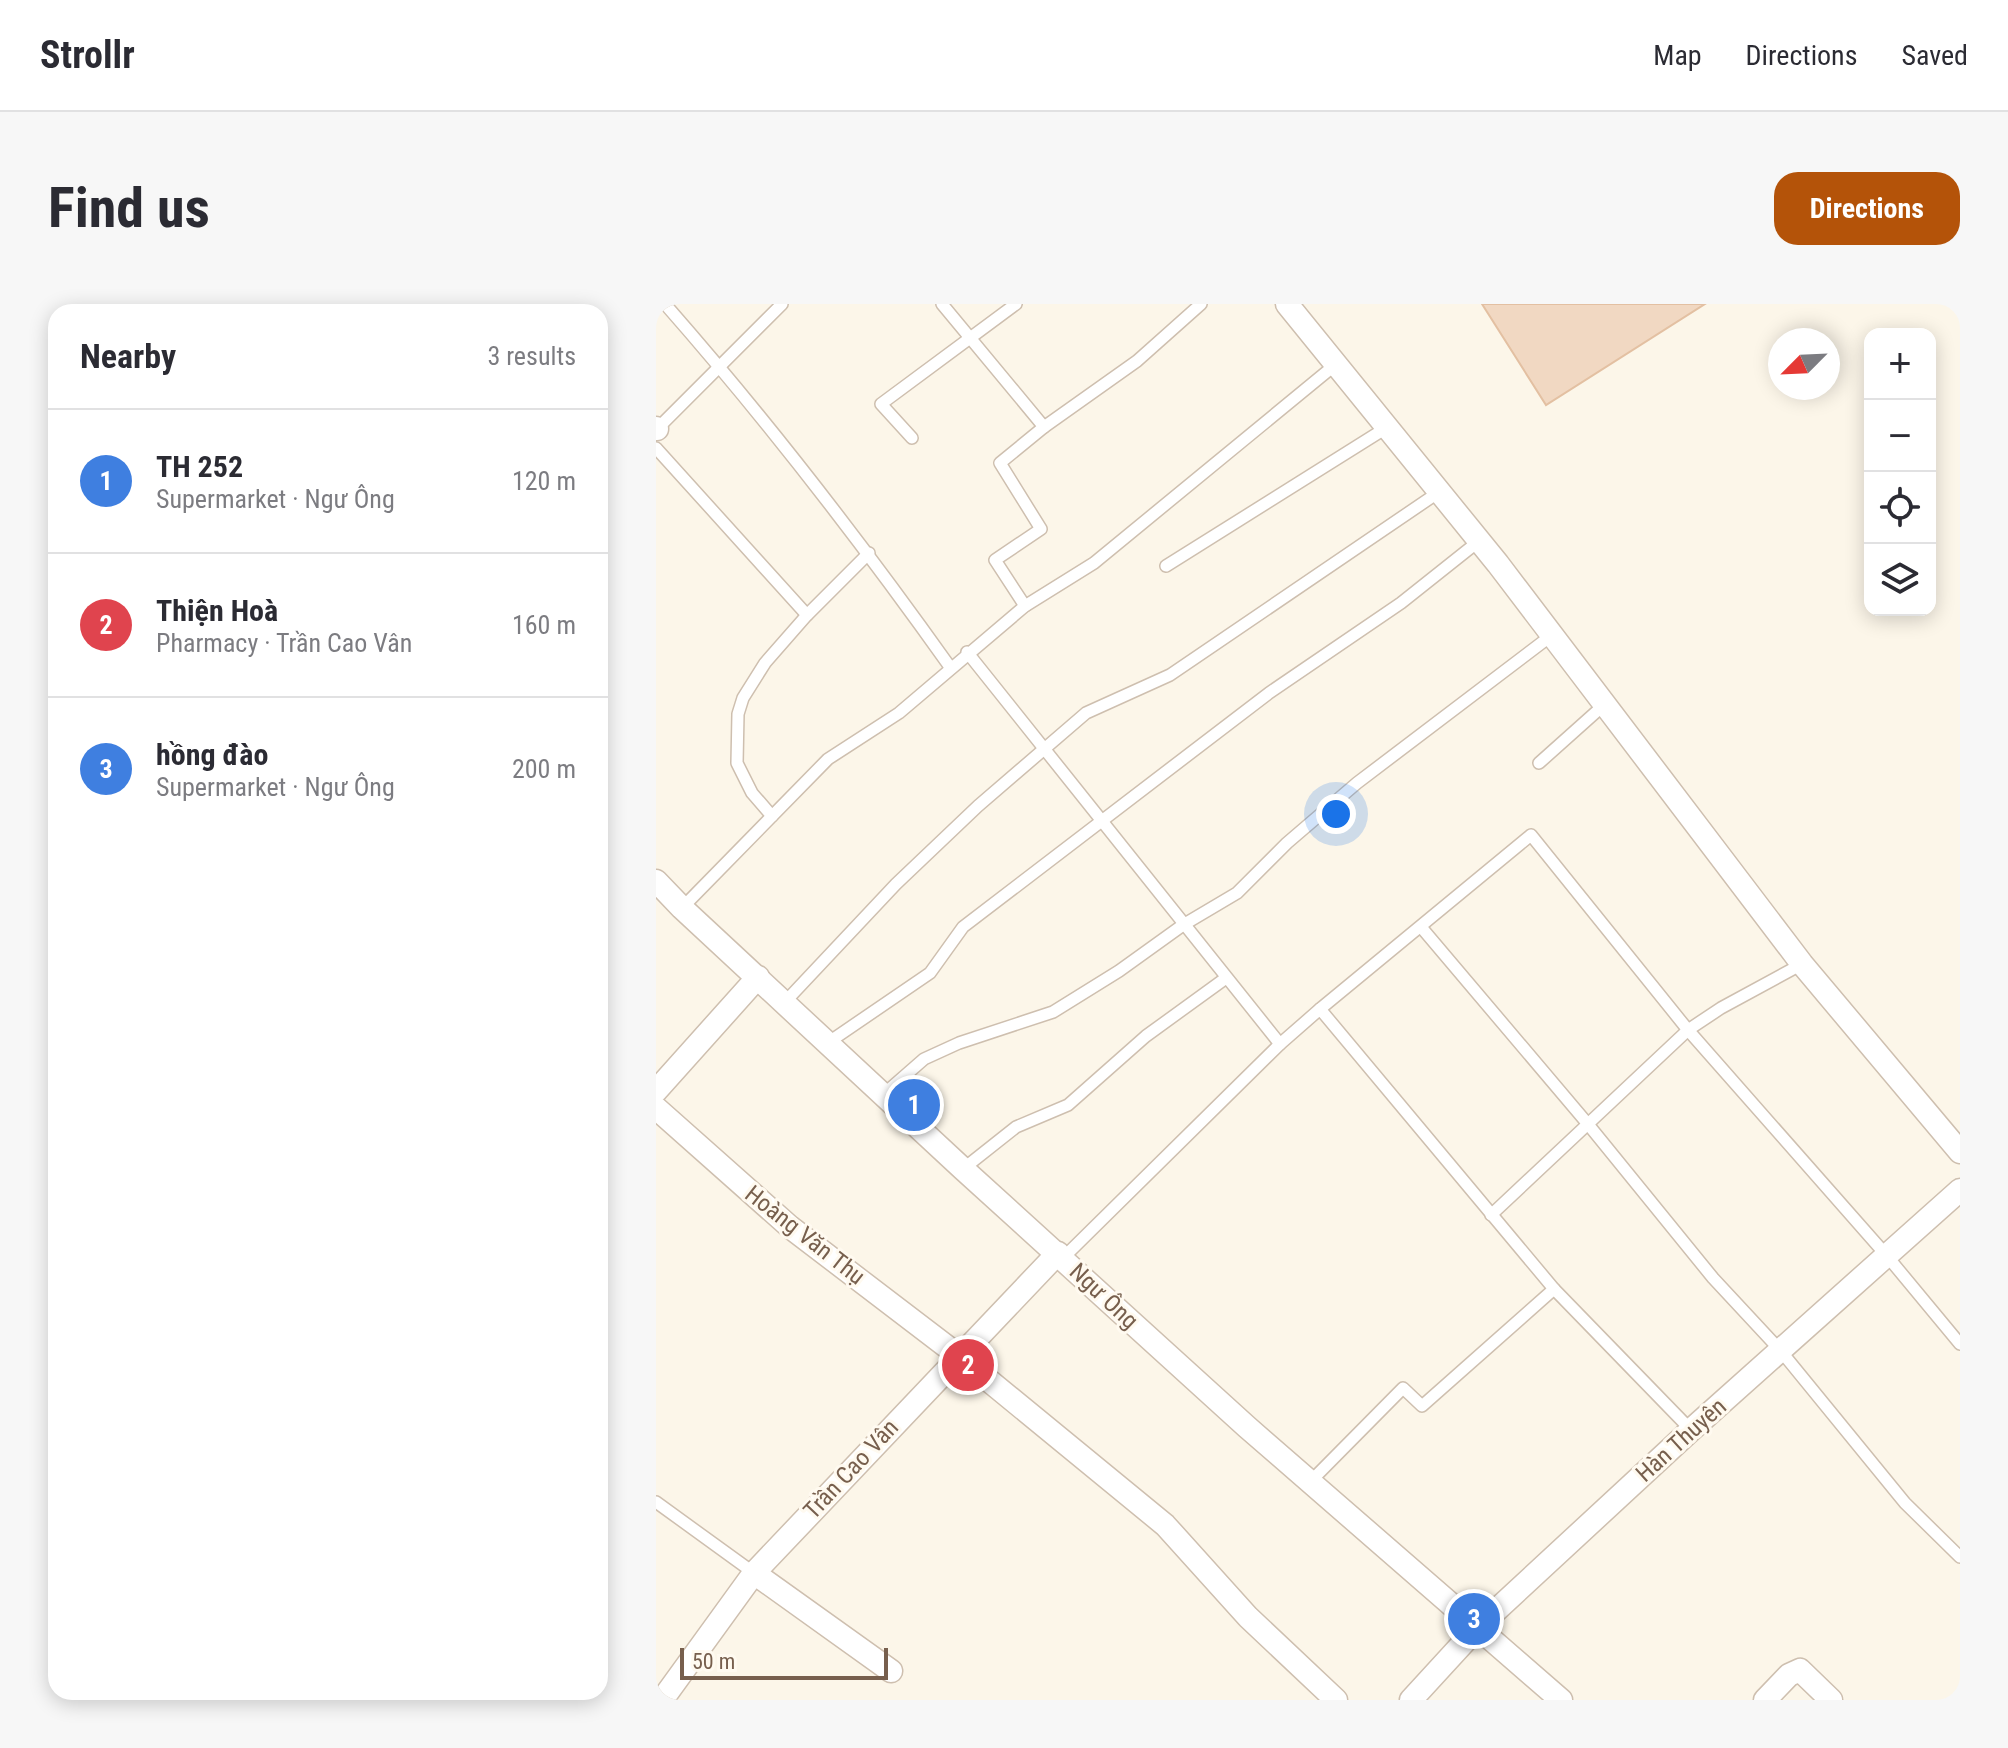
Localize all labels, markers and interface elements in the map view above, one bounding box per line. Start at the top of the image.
text: Strollr [40,33,135,77]
text: Map [1653,39,1702,72]
text: Directions [1746,39,1857,72]
text: Saved [1901,39,1968,72]
button: Directions [1774,172,1960,245]
text: Find us [48,175,210,241]
north arrow [1768,328,1840,400]
map controls [1864,328,1936,616]
button: + [1864,328,1936,400]
text: Nearby [80,336,176,376]
text: 3 results [487,341,576,371]
button: − [1864,400,1936,472]
text: TH 252 [156,449,243,484]
text: 1 [99,466,113,496]
text: 120 m [512,466,576,496]
button: locate [1864,472,1936,544]
text: Supermarket · Ngư Ông [156,484,395,514]
button: layers [1864,544,1936,616]
text: Thiện Hoà [156,593,278,628]
text: 2 [99,610,113,640]
text: 160 m [512,610,576,640]
text: Pharmacy · Trần Cao Vân [156,628,412,658]
text: hồng đào [156,737,268,772]
text: 3 [99,754,113,784]
text: 200 m [512,754,576,784]
text: Supermarket · Ngư Ông [156,772,395,802]
your location [1316,794,1356,834]
pin: 1 [888,1075,940,1135]
street label: Hoàng Văn Thụ [740,1180,870,1290]
street label: Ngư Ông [1064,1257,1144,1335]
pin: 2 [942,1335,994,1395]
street label: Hàn Thuyên [1630,1392,1732,1488]
street label: Trần Cao Vân [798,1413,904,1525]
pin: 3 [1448,1589,1500,1649]
scale bar [680,1644,888,1680]
text: 50 m [692,1649,735,1674]

